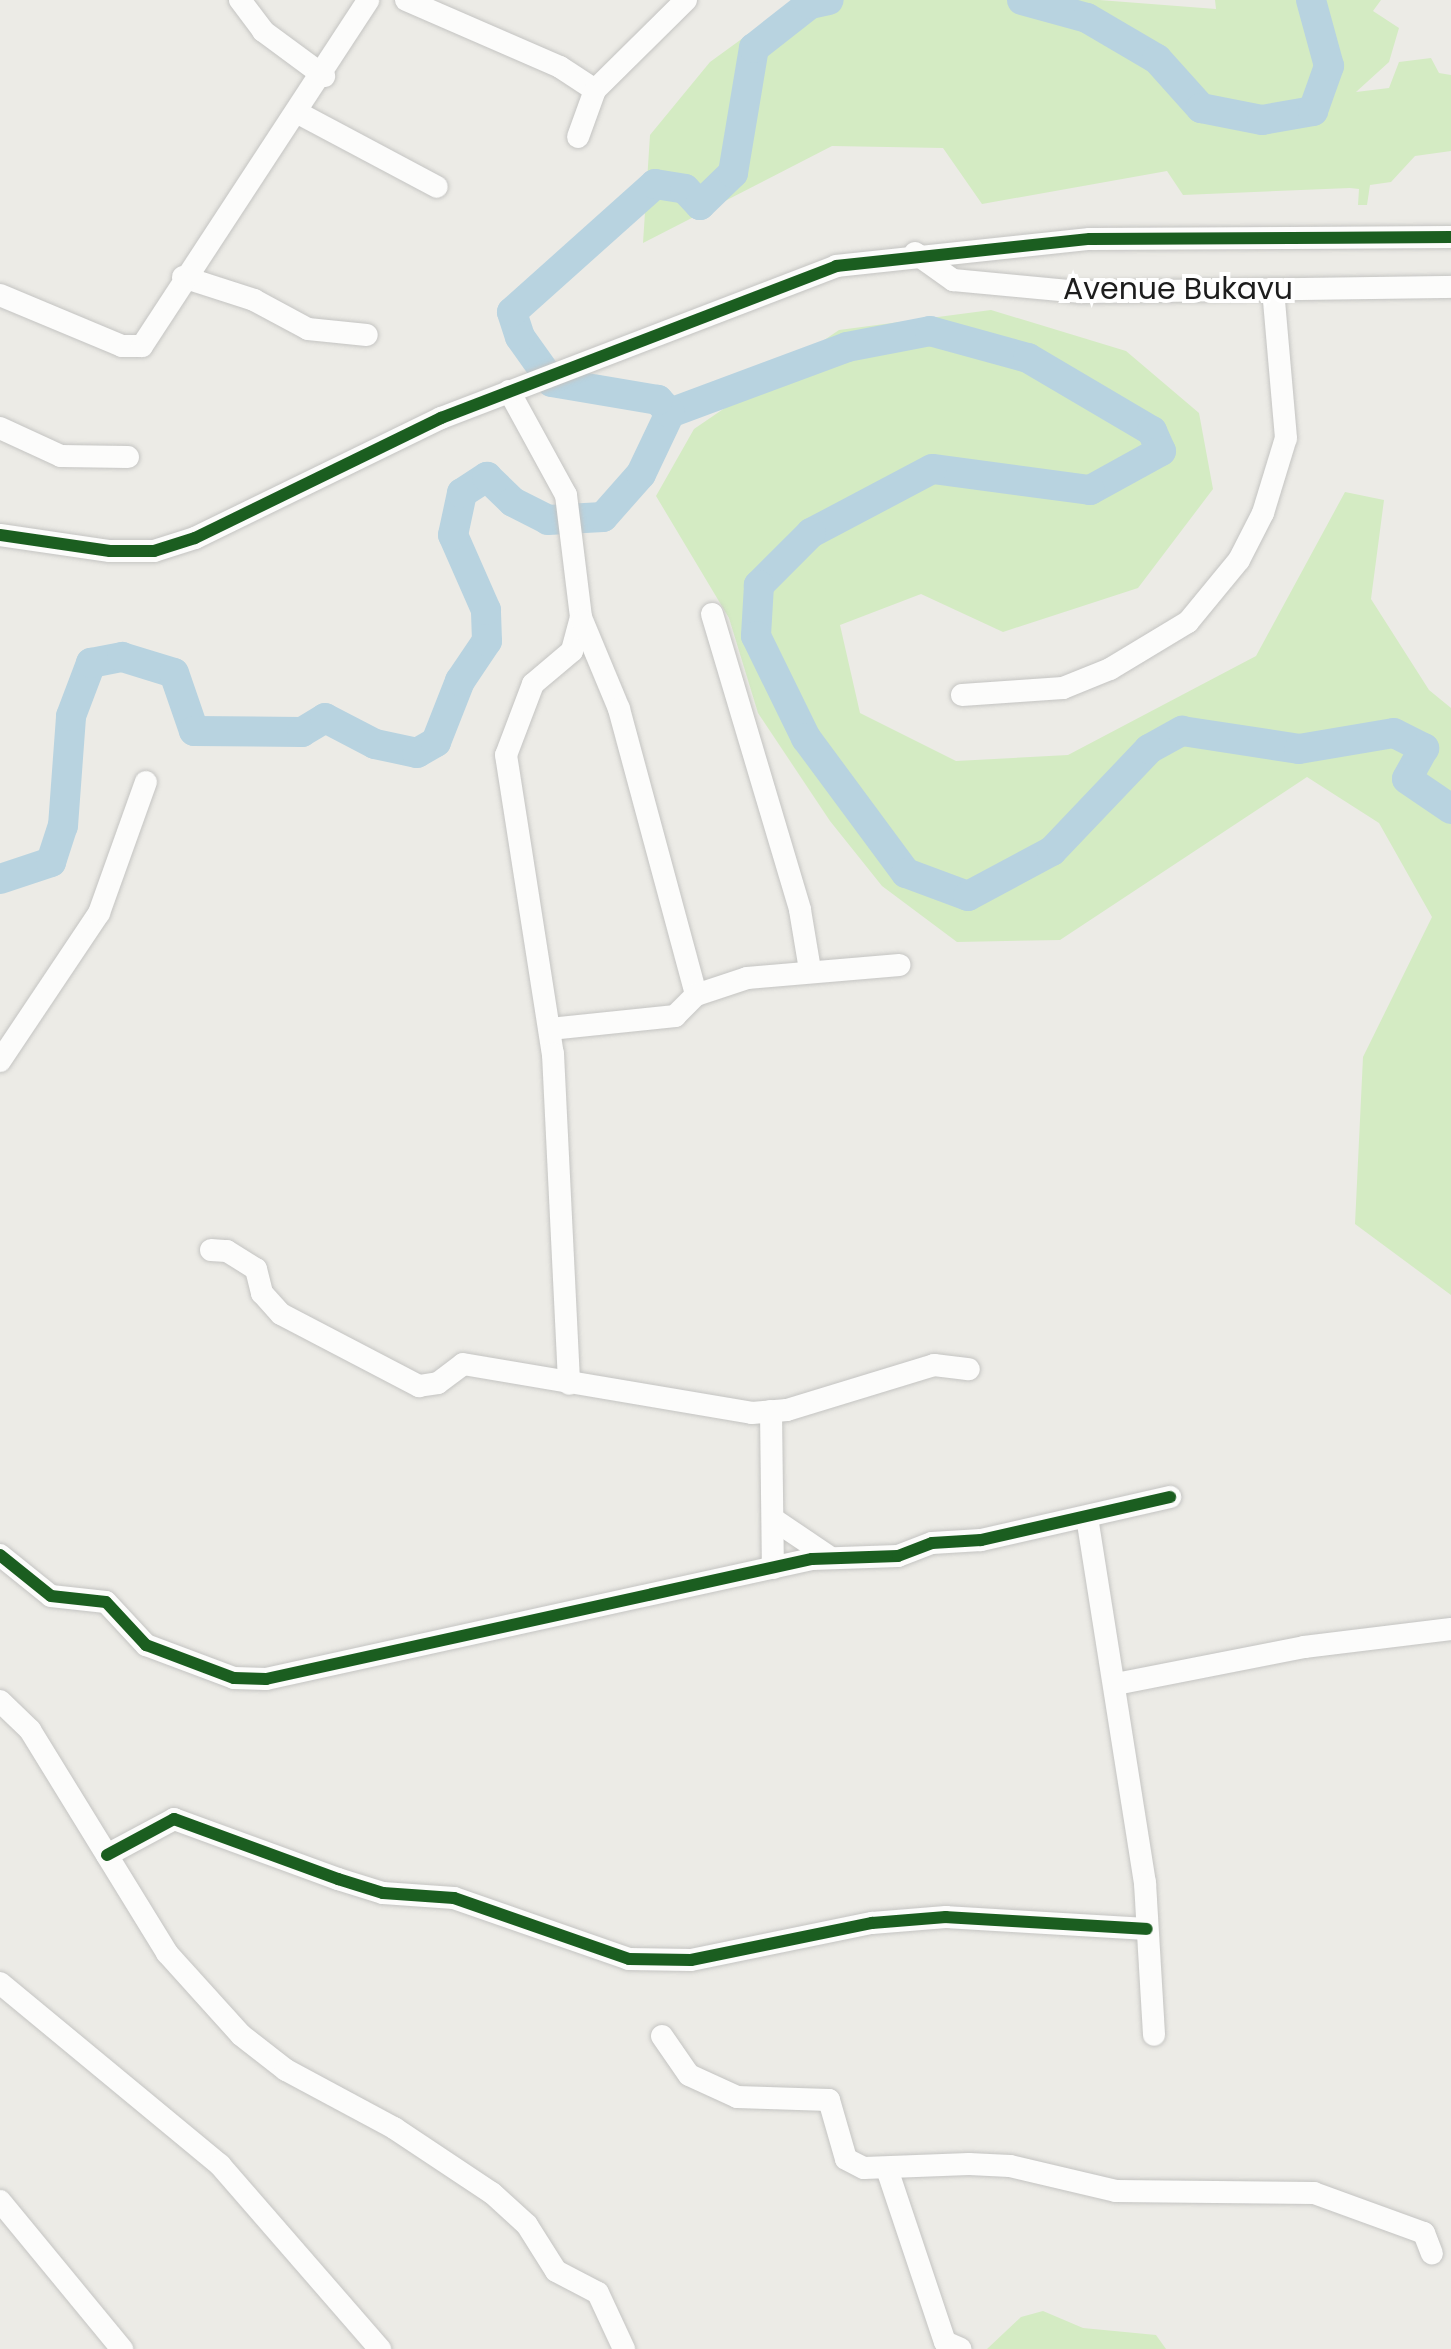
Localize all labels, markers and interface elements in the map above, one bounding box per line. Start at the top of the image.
street label: Avenue Bukavu [1063,271,1293,307]

